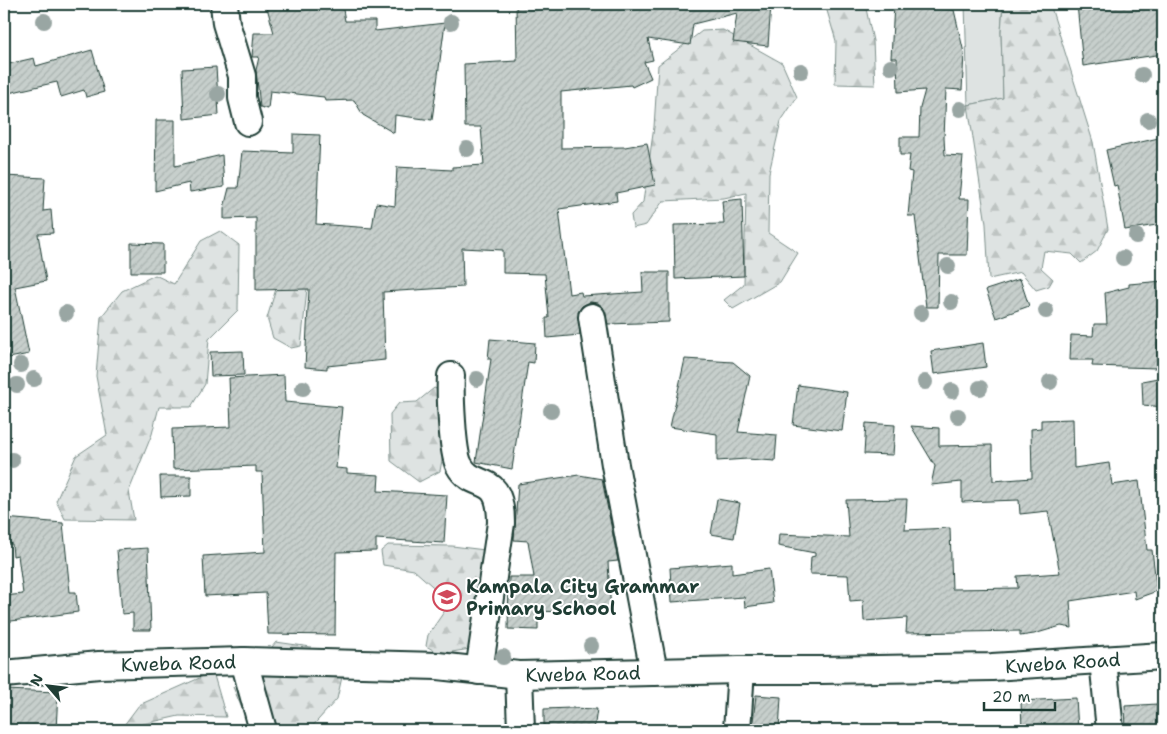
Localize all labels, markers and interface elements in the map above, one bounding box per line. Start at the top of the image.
place label: Kampala City Grammar Primary School [466,574,699,621]
school or university icon: Kampala City Grammar Primary School [432,582,462,612]
street label: Kweba Road [1004,646,1121,679]
street label: Kweba Road [121,649,237,677]
street label: Kweba Road [525,660,641,687]
north arrow [22,662,72,712]
text: N [26,671,47,689]
scale bar [984,679,1056,711]
text: 20 m [992,687,1031,707]

